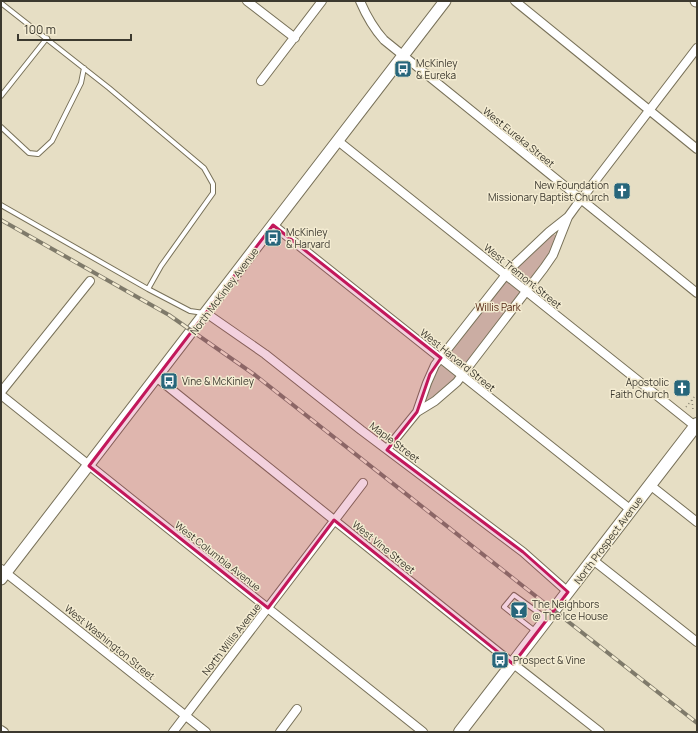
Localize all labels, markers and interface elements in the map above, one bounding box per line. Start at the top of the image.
scale bar [18,16,131,42]
text: 100 m [24,21,56,38]
place label: McKinley & Eureka [416,56,458,82]
bus stop icon: McKinley & Eureka [393,59,413,79]
street label: West Eureka Street [480,104,558,170]
place label: New Foundation Missionary Baptist Church [488,178,609,204]
church icon: New Foundation Missionary Baptist Church [612,181,632,201]
place label: McKinley & Harvard [286,225,330,251]
bus stop icon: McKinley & Harvard [263,228,283,248]
street label: West Tremont Street [481,240,565,312]
street label: North McKinley Avenue [186,244,262,338]
park label: Willis Park [475,300,522,314]
street label: West Harvard Street [417,325,499,395]
bus stop icon: Vine & McKinley [159,371,179,391]
place label: Vine & McKinley [182,374,255,388]
place label: Apostolic Faith Church [610,375,669,401]
church icon: Apostolic Faith Church [672,378,692,398]
street label: Maple Street [367,419,423,465]
street label: North Prospect Avenue [570,493,646,587]
street label: West Vine Street [350,517,418,577]
street label: West Columbia Avenue [172,518,264,594]
place label: The Neighbors @ The Ice House [532,597,608,623]
street label: North Willis Avenue [198,600,264,678]
bar icon: The Neighbors @ The Ice House [509,600,529,620]
street label: West Washington Street [62,601,158,683]
bus stop icon: Prospect & Vine [490,650,510,670]
place label: Prospect & Vine [513,653,586,667]

